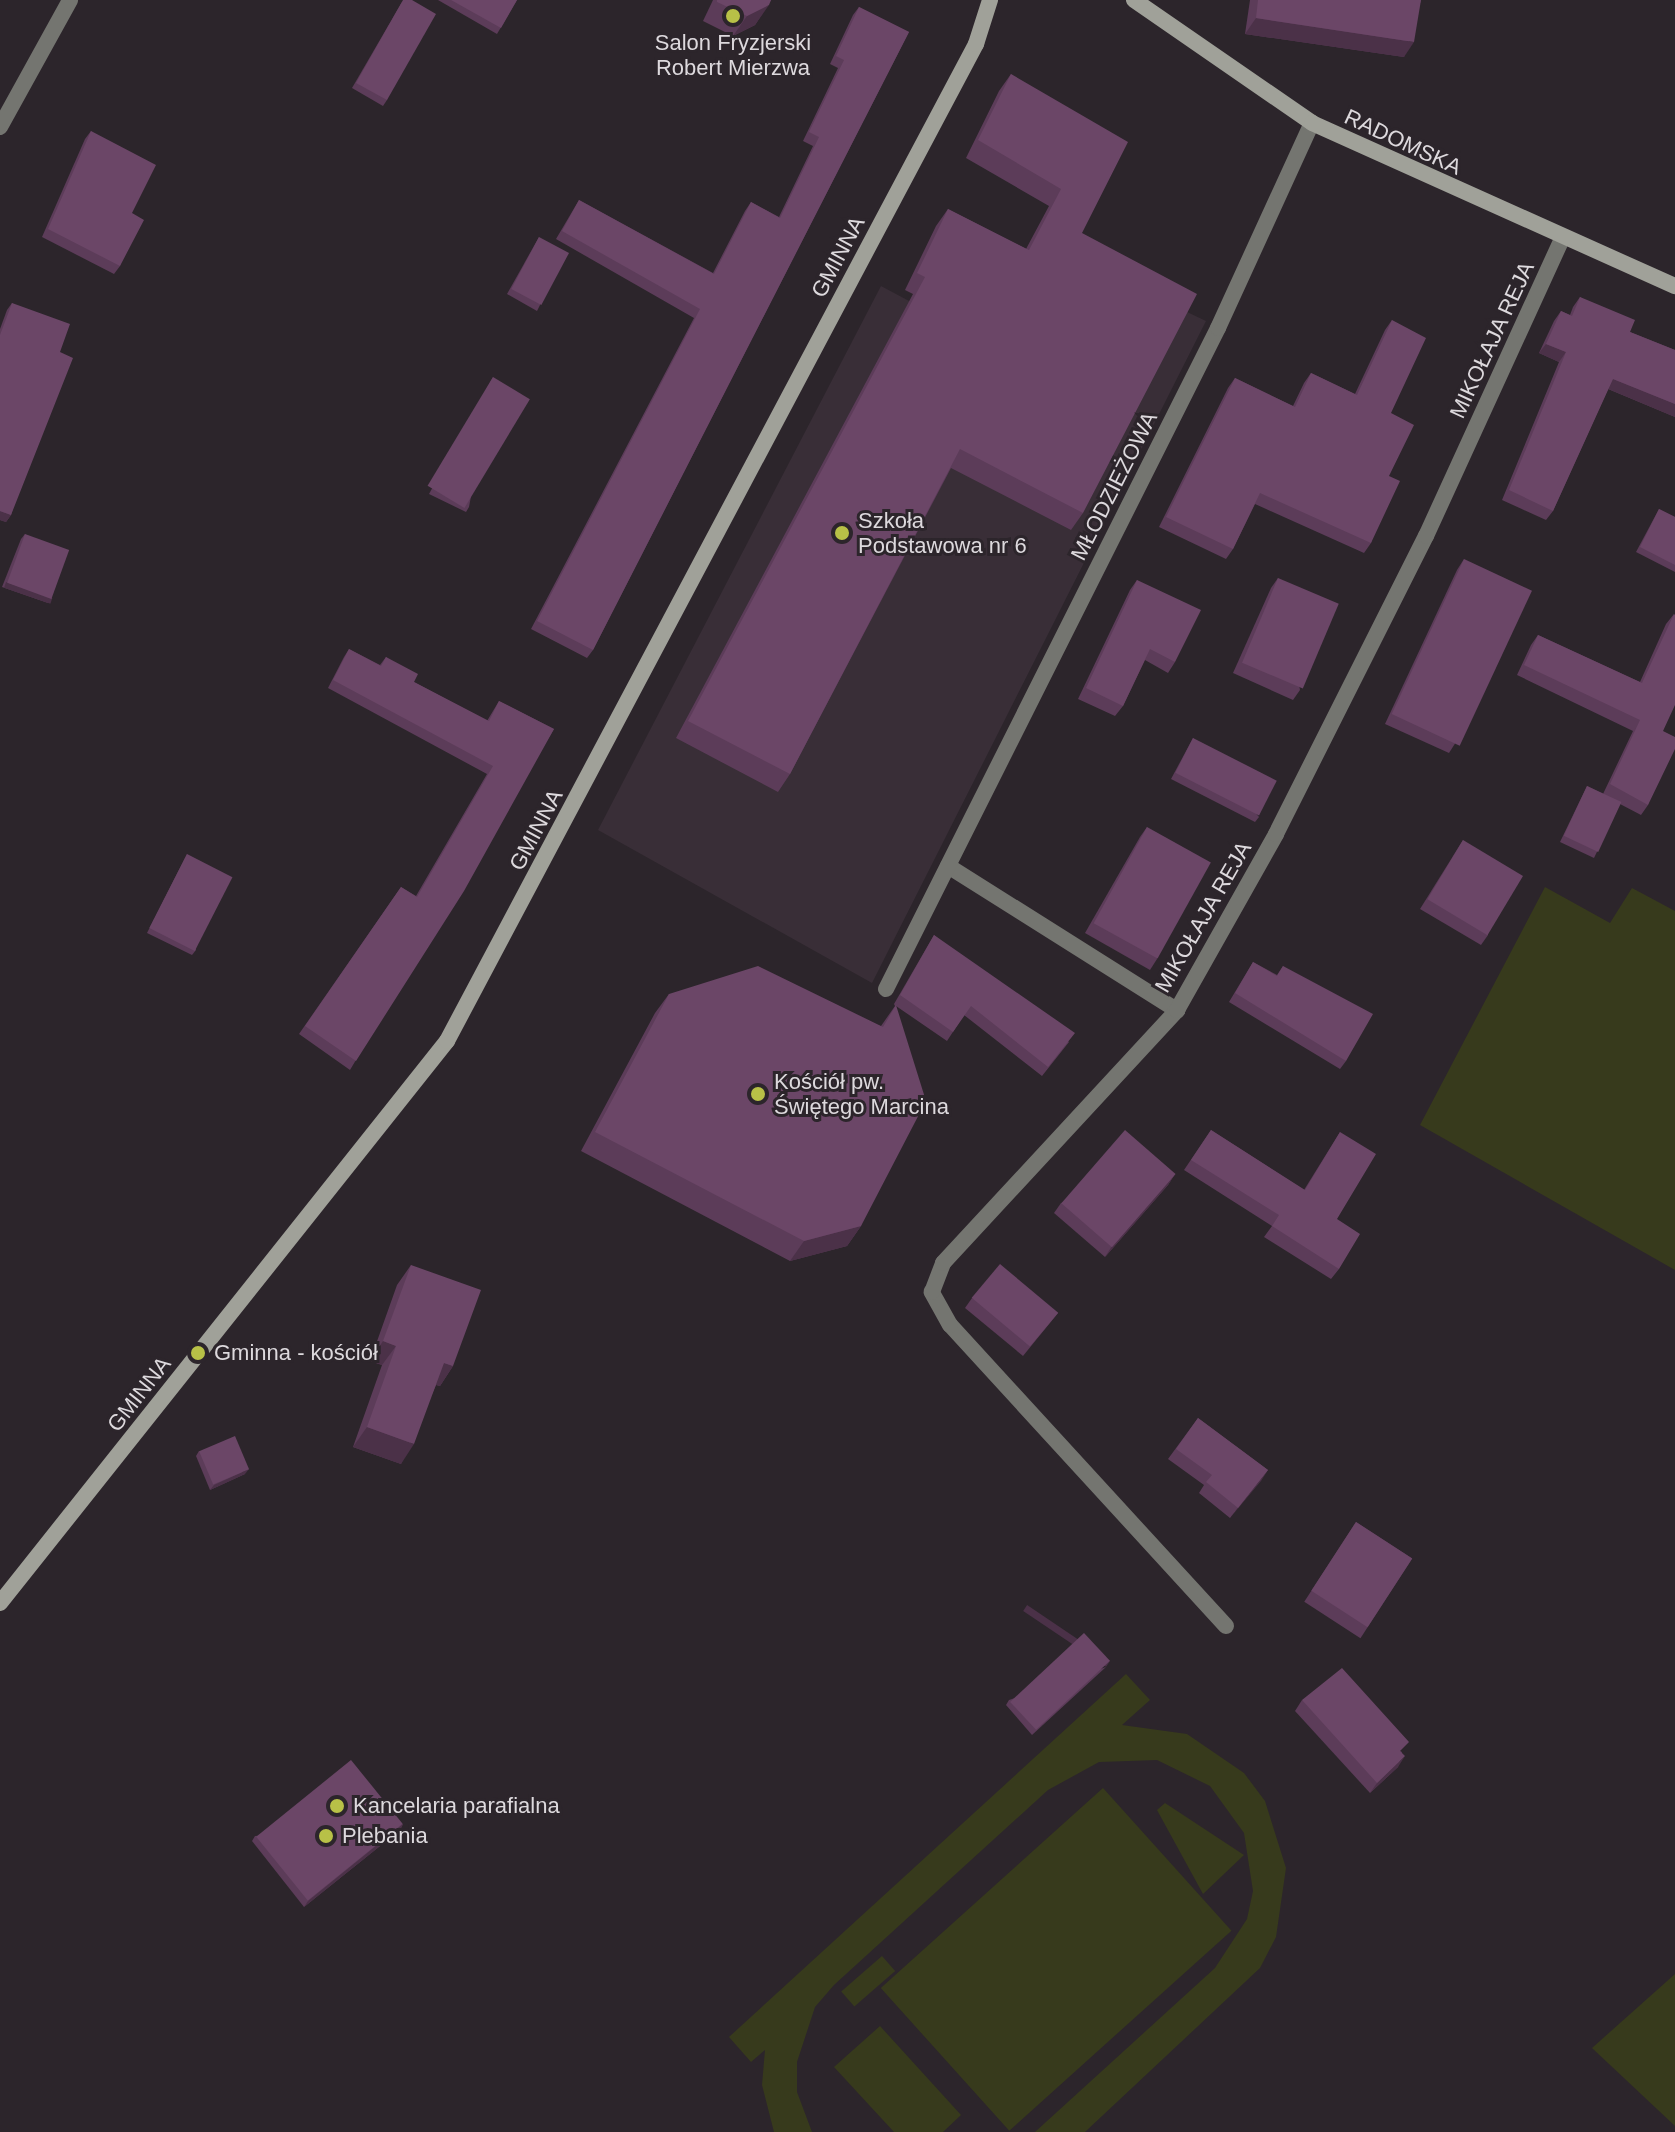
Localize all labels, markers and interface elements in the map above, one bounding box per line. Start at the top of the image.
marker: Salon Fryzjerski Robert Mierzwa [724,7,742,25]
place label: Salon Fryzjerski Robert Mierzwa [655,29,811,80]
street label: RADOMSKA [1340,103,1466,181]
street label: GMINNA [806,212,870,302]
street label: MIKOŁAJA REJA [1444,257,1540,423]
street label: MŁODZIEŻOWA [1065,407,1163,565]
place label: Szkoła Podstawowa nr 6 [858,507,1027,558]
marker: Szkoła Podstawowa nr 6 [833,524,851,542]
street label: GMINNA [504,785,568,875]
street label: MIKOŁAJA REJA [1149,836,1257,998]
place label: Kościół pw. Świętego Marcina [774,1068,949,1120]
marker: Kościół pw. Świętego Marcina [749,1085,767,1103]
place label: Gminna - kościół [214,1340,378,1366]
marker: Gminna - kościół [189,1344,207,1362]
street label: GMINNA [102,1351,176,1437]
place label: Kancelaria parafialna [353,1793,560,1819]
marker: Kancelaria parafialna [328,1797,346,1815]
place label: Plebania [342,1823,428,1849]
marker: Plebania [317,1827,335,1845]

